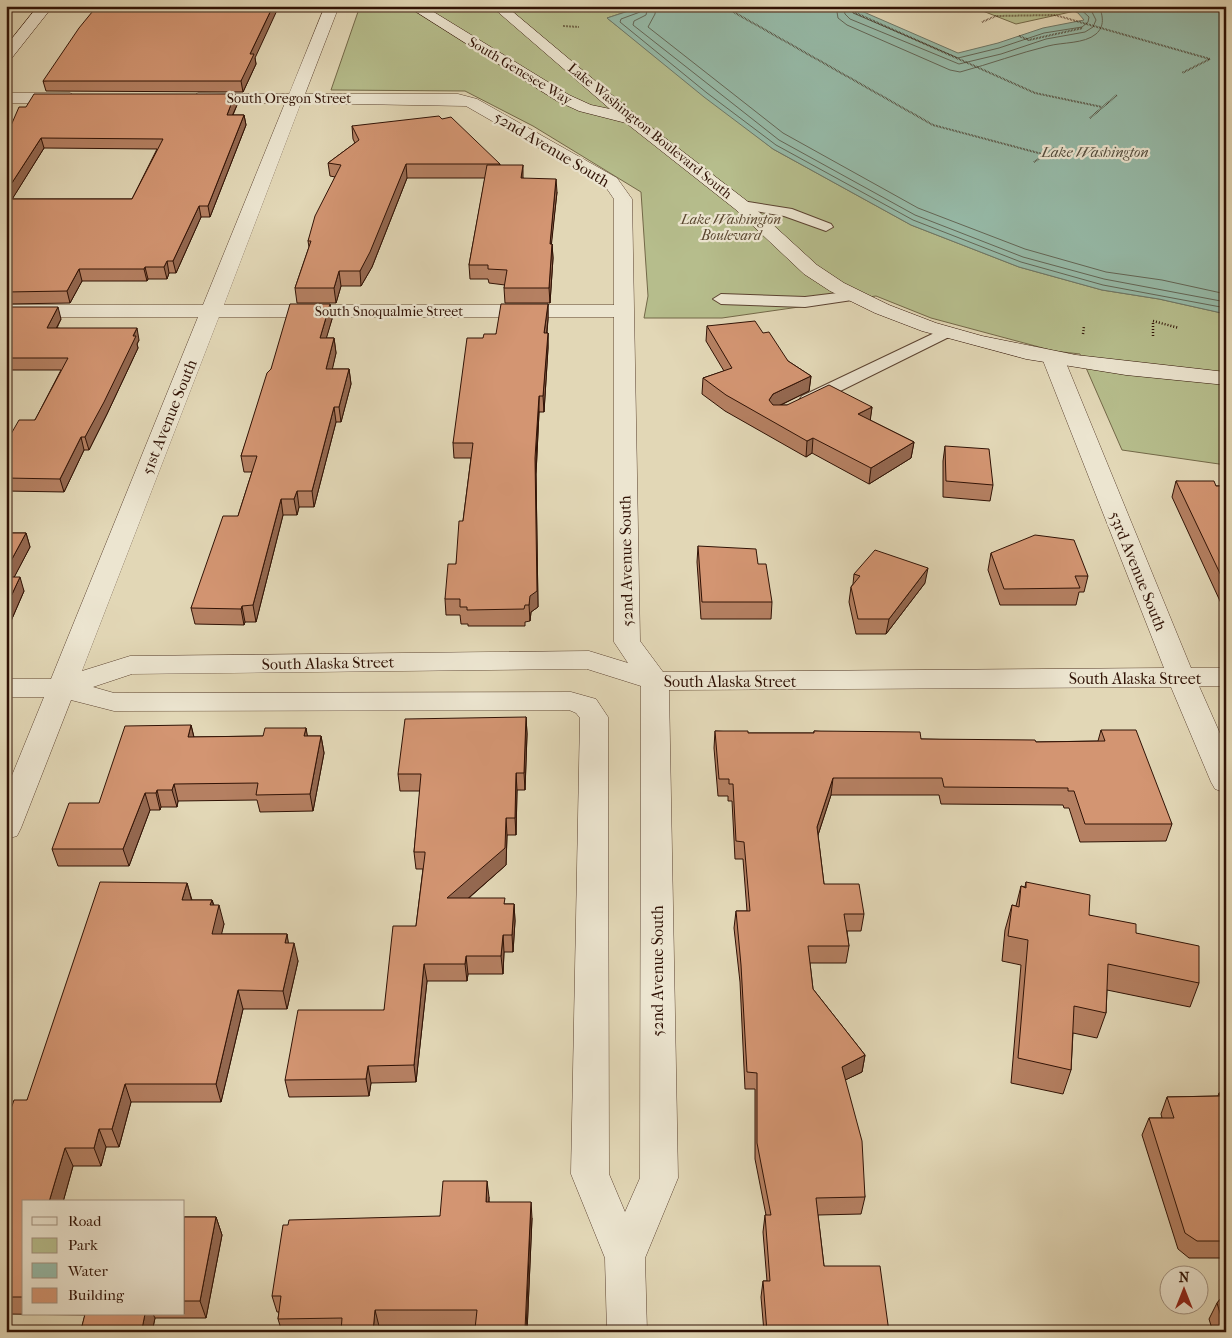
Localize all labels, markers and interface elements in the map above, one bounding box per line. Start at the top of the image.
street label: South Genesee Way [465,33,576,109]
street label: Lake Washington Boulevard South [564,59,736,203]
street label: South Oregon Street [227,90,351,107]
street label: 52nd Avenue South [491,107,613,191]
water label: Lake Washington [1040,143,1149,161]
park label: Lake Washington Boulevard [680,211,781,244]
street label: South Snoqualmie Street [315,303,463,320]
street label: 51st Avenue South [137,357,201,477]
street label: 52nd Avenue South [615,495,637,627]
street label: 53rd Avenue South [1105,508,1171,634]
street label: South Alaska Street [261,652,395,674]
street label: South Alaska Street [1069,669,1202,688]
street label: South Alaska Street [664,672,797,691]
street label: 52nd Avenue South [648,905,667,1037]
legend [22,1200,185,1316]
text: Road [68,1212,102,1230]
text: Park [68,1236,98,1254]
text: Water [67,1262,108,1280]
north arrow [1160,1266,1210,1316]
text: N [1179,1269,1190,1286]
text: Building [68,1286,125,1304]

